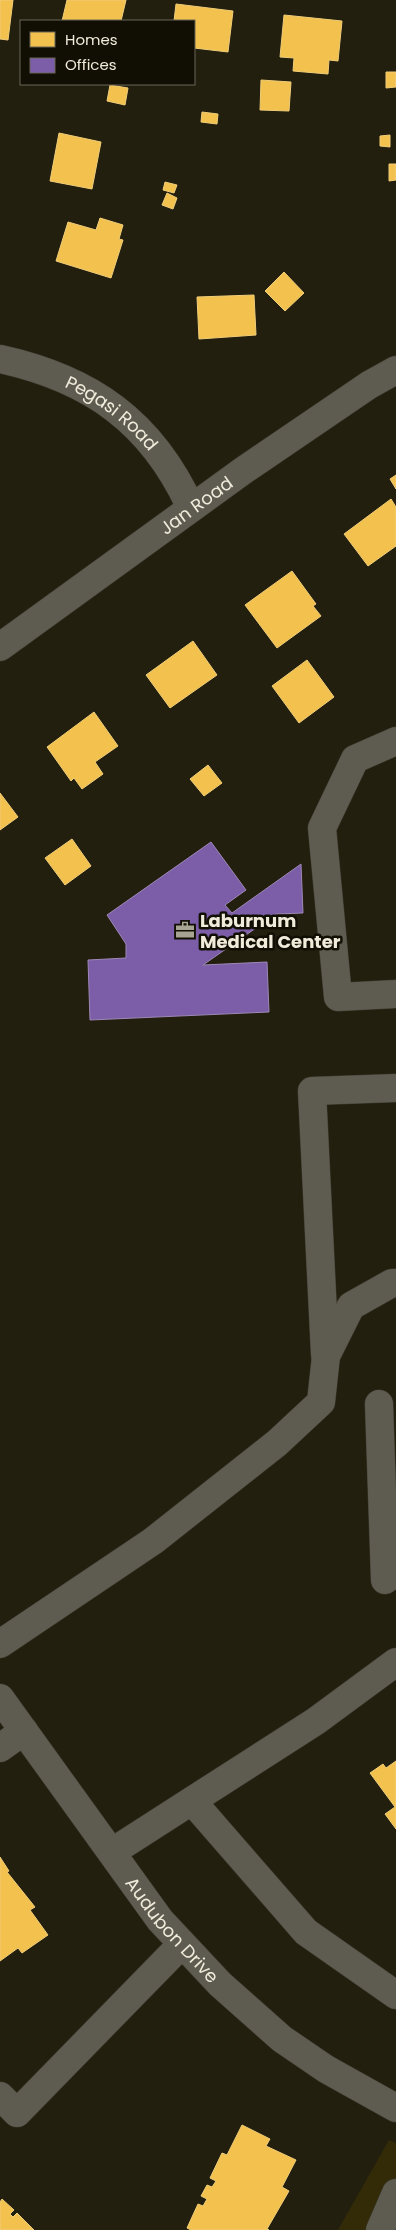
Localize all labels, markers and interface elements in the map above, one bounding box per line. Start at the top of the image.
legend [20,20,195,85]
text: Homes [65,29,118,50]
text: Offices [65,54,117,75]
street label: Pegasi Road [62,369,164,455]
street label: Jan Road [154,470,238,540]
place label: Laburnum Medical Center [200,908,341,954]
office icon: Laburnum Medical Center [174,919,196,941]
street label: Audubon Drive [120,1871,225,1988]

